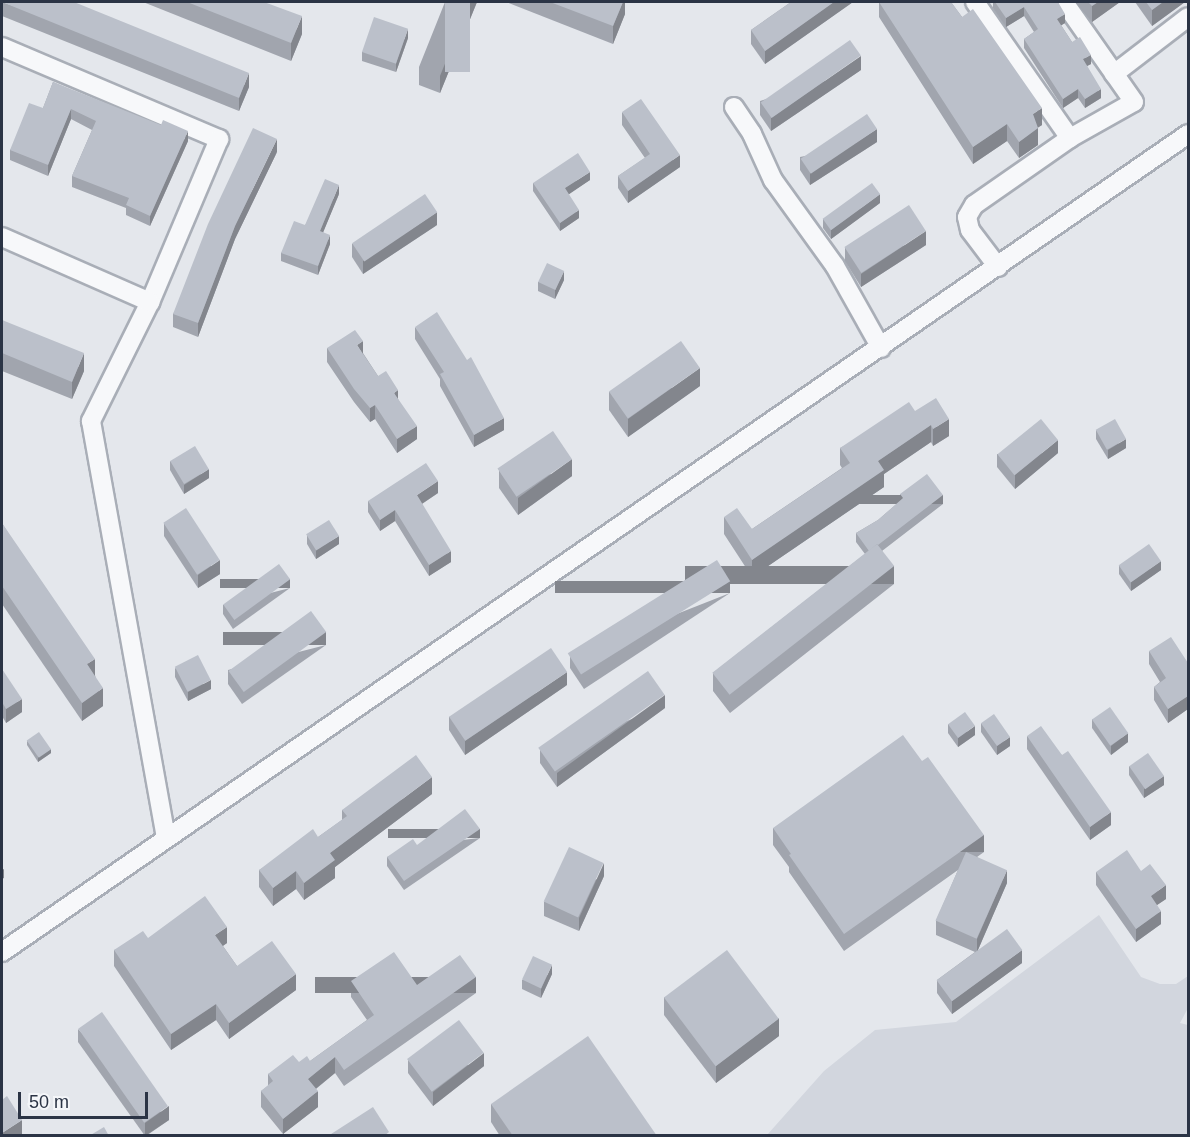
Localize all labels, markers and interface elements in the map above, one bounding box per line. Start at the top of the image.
scale bar [21,1080,152,1118]
text: 50 m [29,1092,69,1112]

